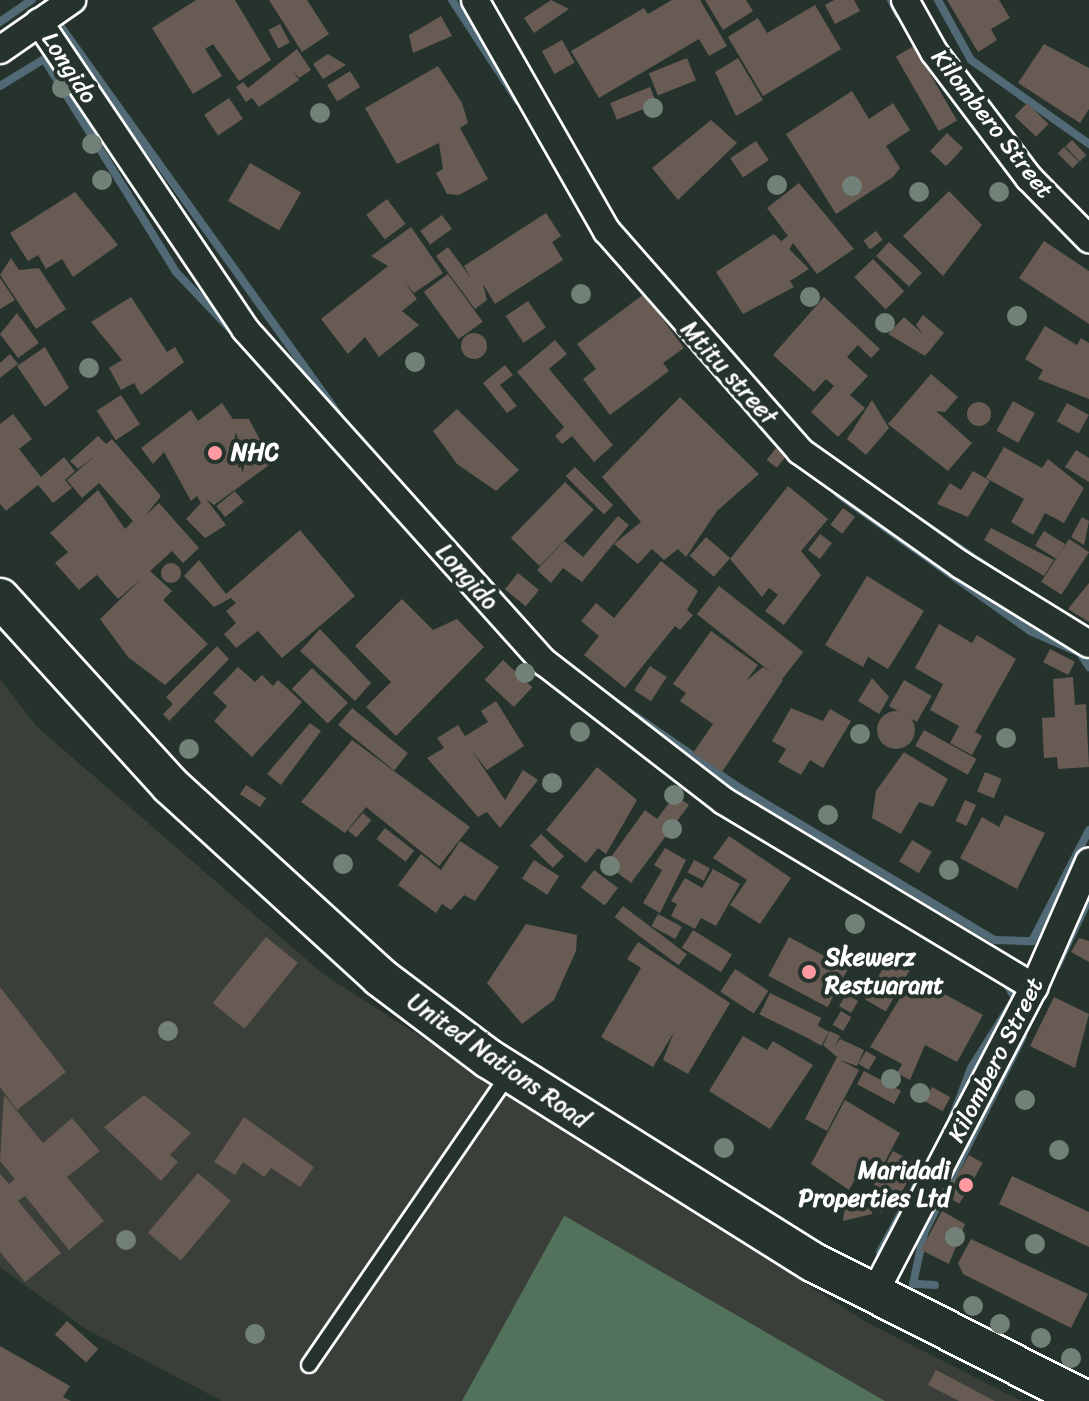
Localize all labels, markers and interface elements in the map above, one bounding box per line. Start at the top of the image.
street label: Longido [35,27,103,109]
street label: Kilombero Street [925,44,1059,204]
street label: Mtitu street [674,314,784,432]
place label: NHC [231,439,279,467]
marker: NHC [206,444,224,462]
street label: Longido [430,538,504,616]
place label: Skewerz Restuarant [825,944,944,1000]
marker: Skewerz Restuarant [800,963,818,981]
street label: Kilombero Street [942,973,1050,1147]
street label: United Nations Road [402,987,594,1135]
place label: Maridadi Properties Ltd [798,1157,950,1213]
marker: Maridadi Properties Ltd [957,1176,975,1194]

